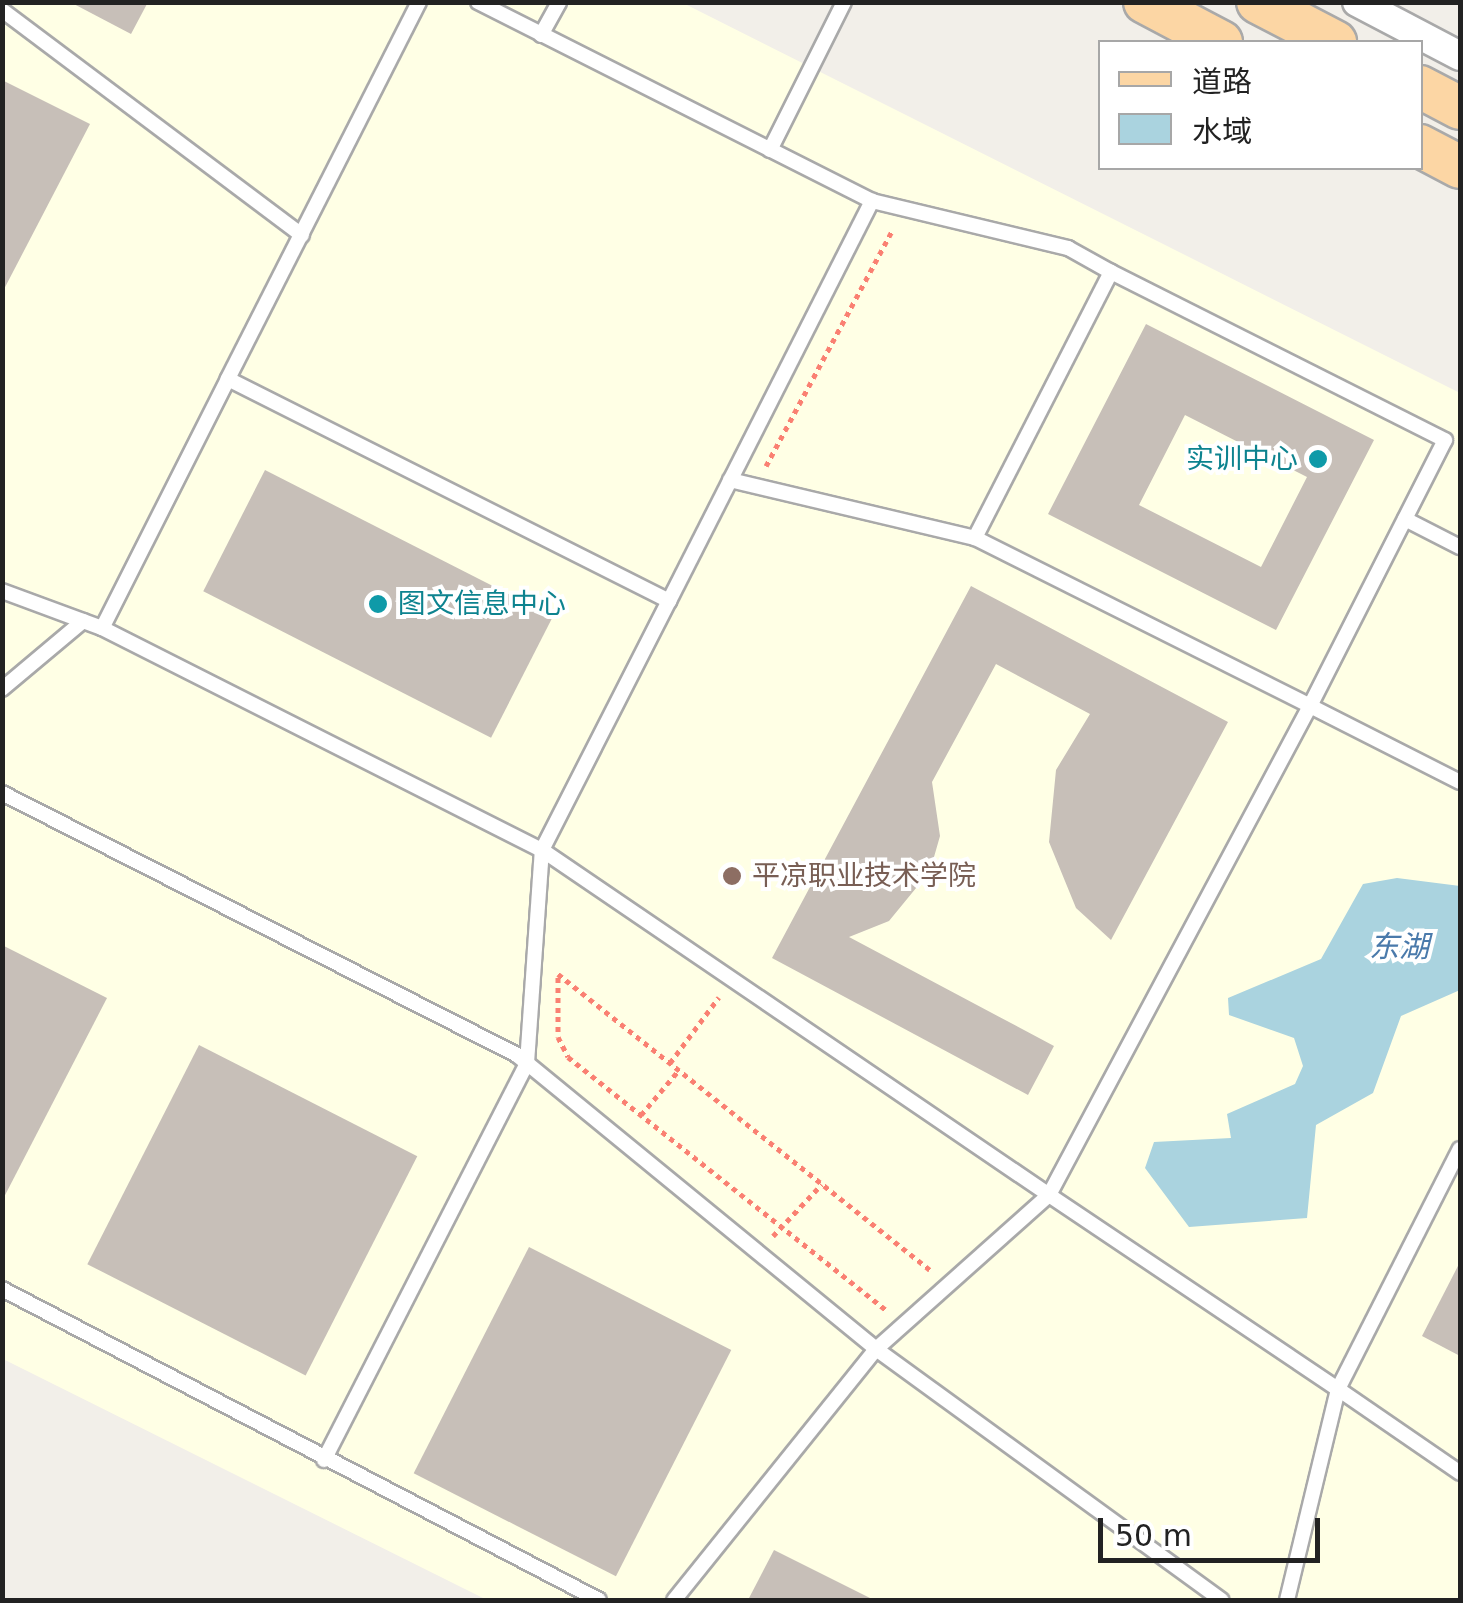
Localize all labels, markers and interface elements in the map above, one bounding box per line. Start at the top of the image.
legend [1098,40,1423,170]
text: 道路 [1192,64,1252,99]
text: 水域 [1192,114,1252,149]
place label: 实训中心 [1186,442,1298,476]
marker: 实训中心 [1307,448,1329,470]
place label: 图文信息中心 [398,587,566,621]
marker: 图文信息中心 [367,593,389,615]
place label: 平凉职业技术学院 [752,859,976,893]
marker: 平凉职业技术学院 [721,865,743,887]
water label: 东湖 [1369,929,1429,965]
scale bar [1103,1498,1326,1560]
text: 50 m [1115,1518,1192,1553]

